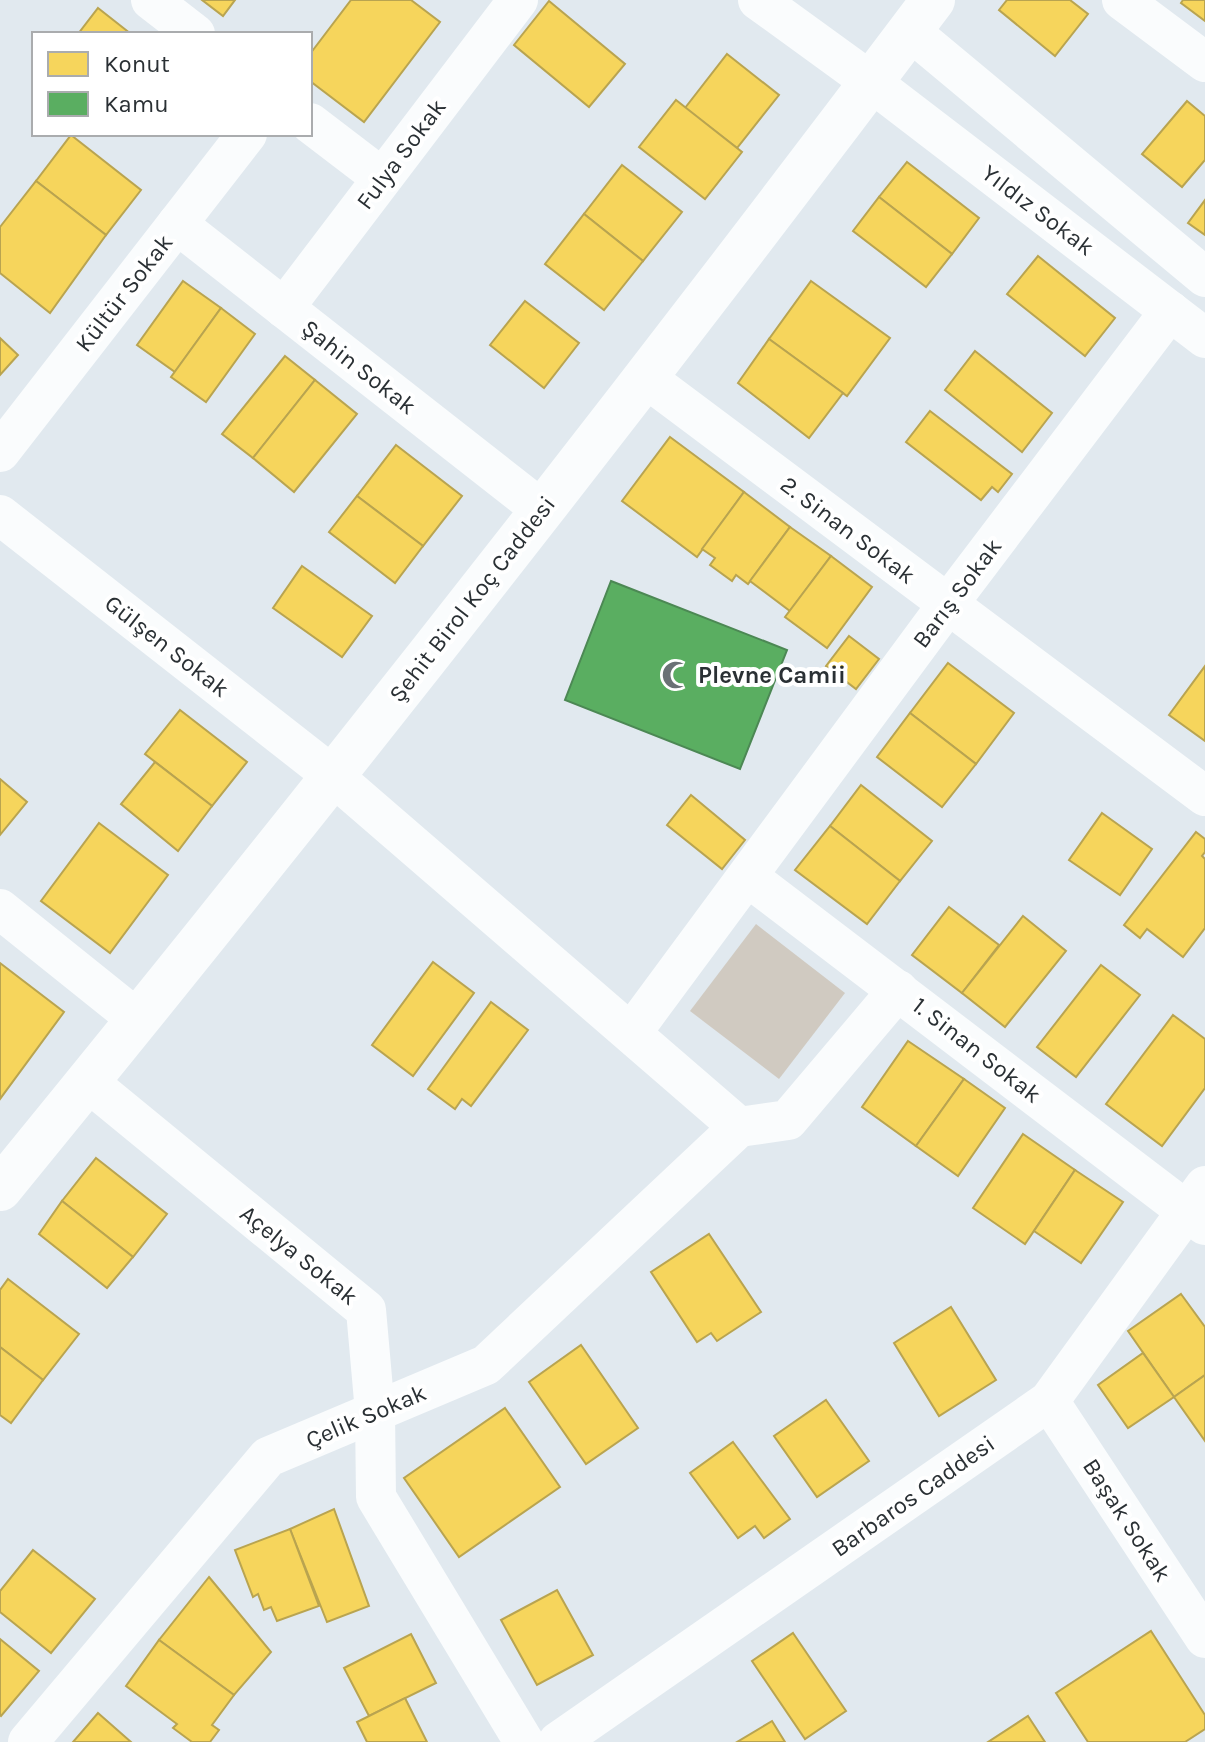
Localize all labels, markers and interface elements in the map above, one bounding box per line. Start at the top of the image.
legend [32,32,312,136]
text: Konut [104,50,170,78]
text: Kamu [104,90,169,118]
street label: Fulya Sokak [350,93,452,215]
street label: Yıldız Sokak [976,159,1100,261]
street label: Kültür Sokak [69,229,179,357]
street label: Şahin Sokak [296,314,422,420]
street label: 2. Sinan Sokak [775,470,921,590]
street label: Şehit Birol Koç Caddesi [383,490,561,708]
street label: Barış Sokak [907,533,1007,653]
street label: Gülşen Sokak [99,589,235,703]
mosque icon: Plevne Camii [661,660,691,690]
place label: Plevne Camii [698,661,846,689]
street label: 1. Sinan Sokak [907,991,1047,1109]
street label: Açelya Sokak [235,1199,363,1311]
street label: Çelik Sokak [302,1378,430,1454]
street label: Barbaros Caddesi [826,1429,1000,1563]
street label: Başak Sokak [1077,1453,1177,1587]

